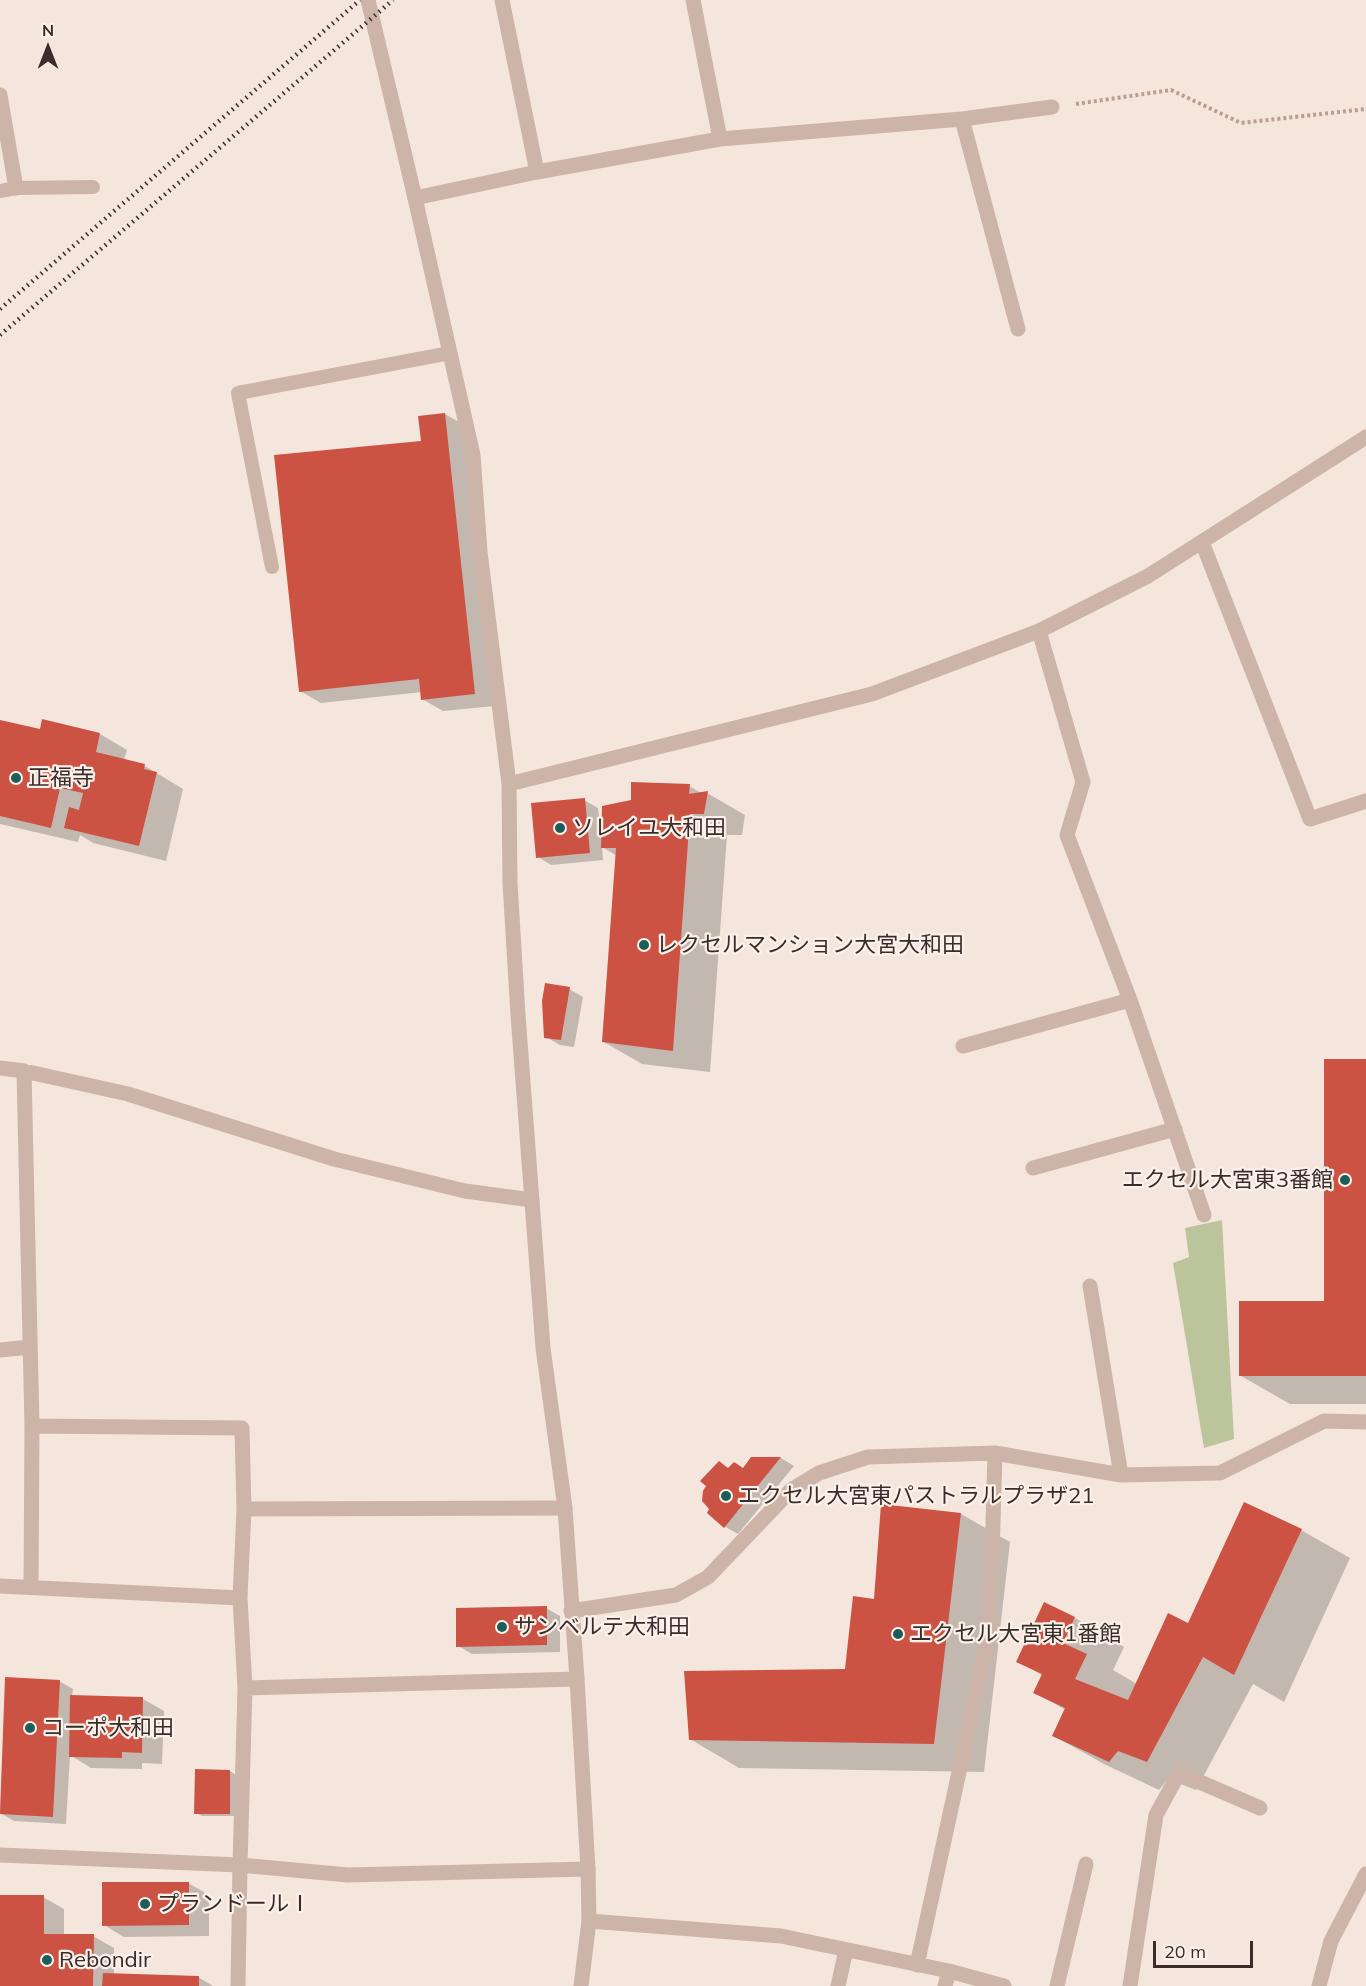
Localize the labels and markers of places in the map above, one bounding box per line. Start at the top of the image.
place label: 正福寺 [28,765,94,791]
marker: 正福寺 [9,771,23,785]
place label: ソレイユ大和田 [572,815,726,841]
marker: ソレイユ大和田 [553,821,567,835]
place label: レクセルマンション大宮大和田 [656,932,964,958]
marker: レクセルマンション大宮大和田 [637,938,651,952]
place label: エクセル大宮東3番館 [1122,1167,1333,1193]
marker: エクセル大宮東3番館 [1338,1173,1352,1187]
place label: エクセル大宮東パストラルプラザ21 [738,1483,1094,1509]
marker: エクセル大宮東パストラルプラザ21 [719,1489,733,1503]
place label: サンベルテ大和田 [514,1614,690,1640]
marker: サンベルテ大和田 [495,1620,509,1634]
place label: エクセル大宮東1番館 [910,1621,1121,1647]
marker: エクセル大宮東1番館 [891,1627,905,1641]
place label: コーポ大和田 [42,1715,174,1741]
marker: コーポ大和田 [23,1721,37,1735]
place label: プランドールⅠ [157,1891,311,1917]
marker: プランドールⅠ [138,1897,152,1911]
place label: Rebondir [59,1947,151,1973]
marker: Rebondir [40,1953,54,1967]

